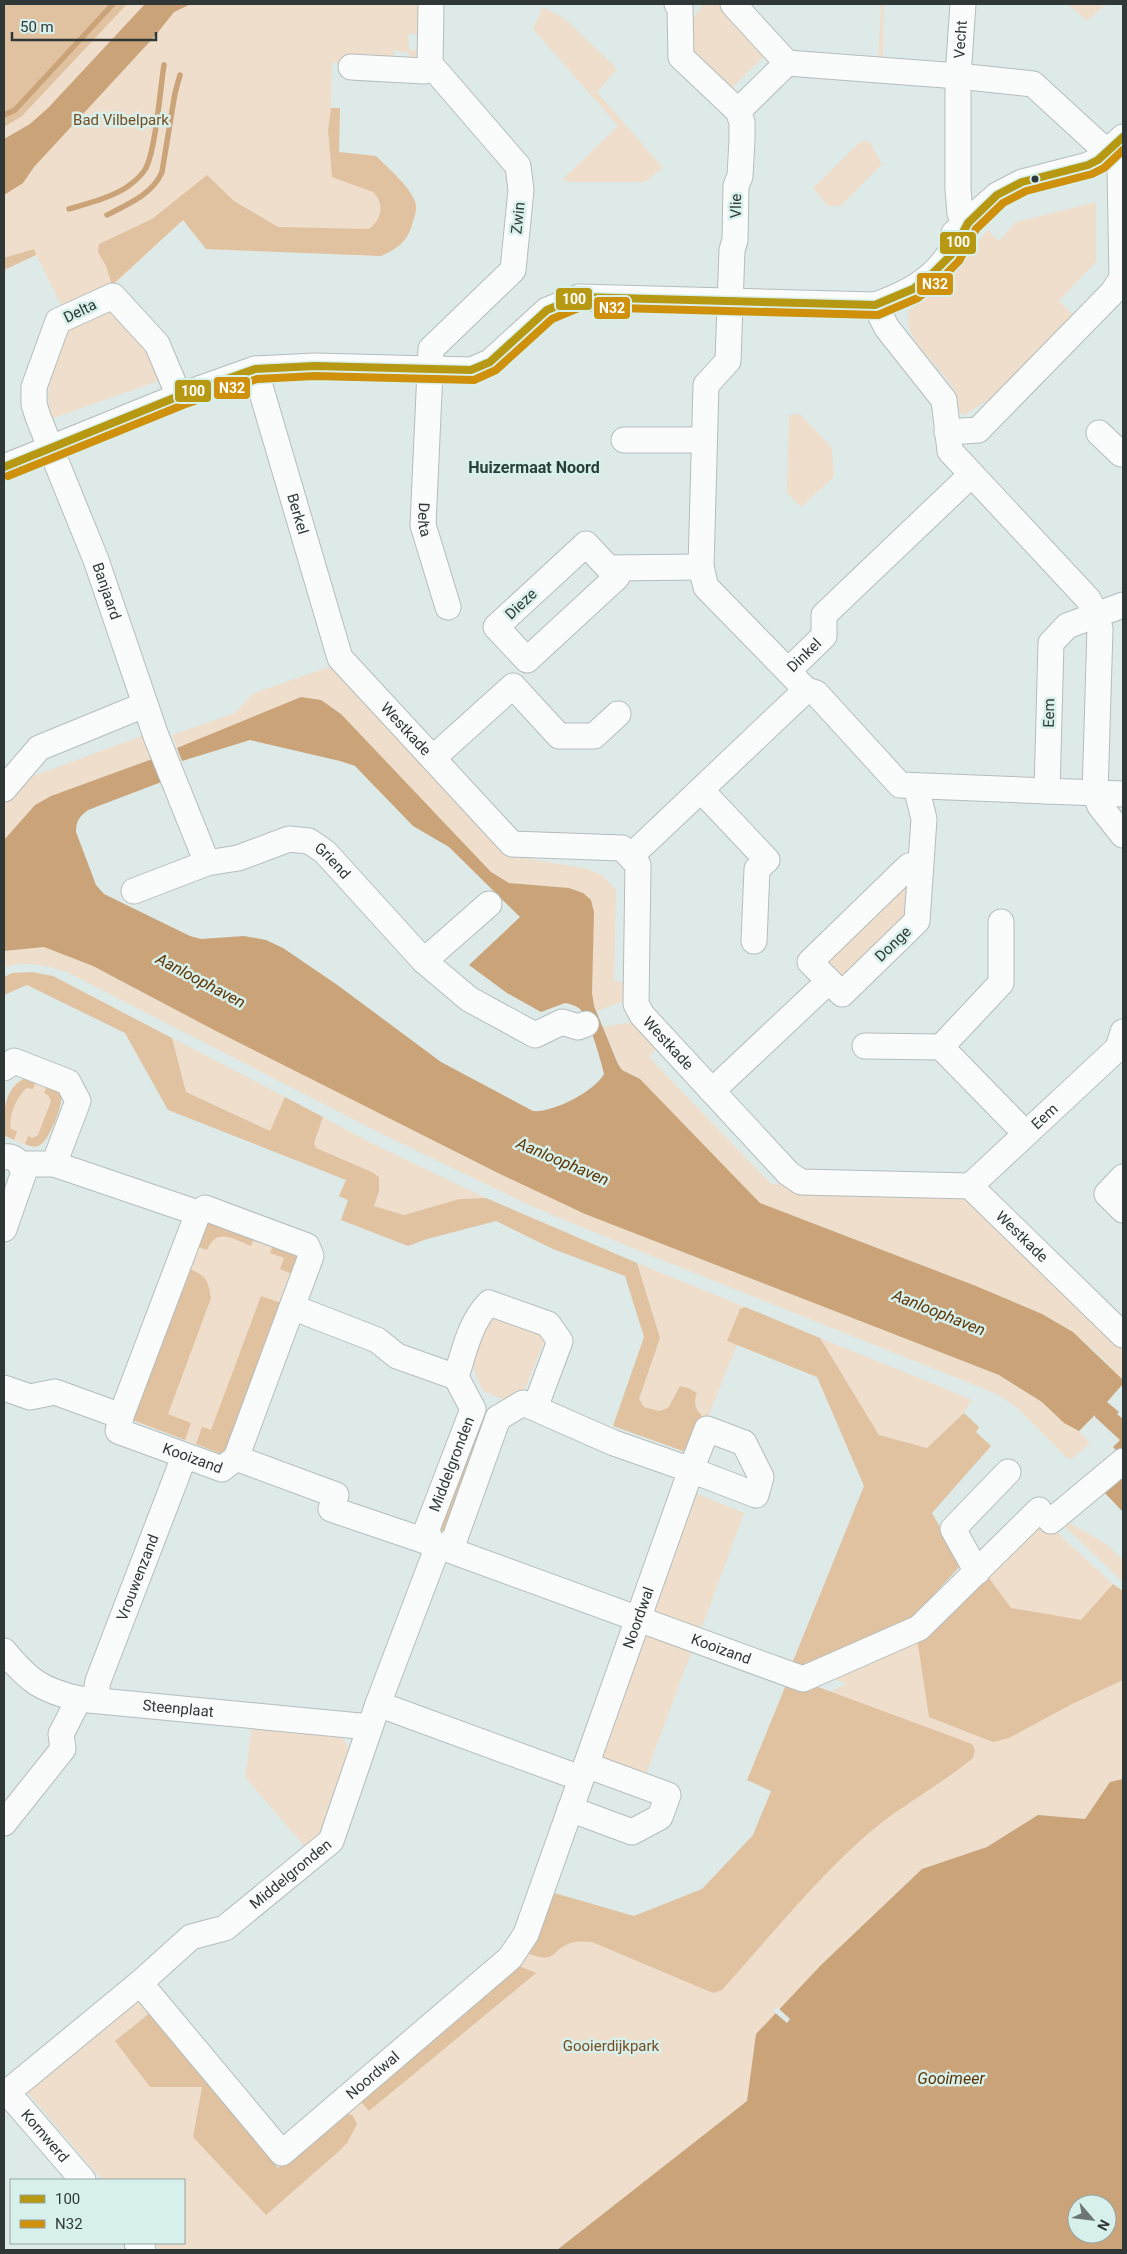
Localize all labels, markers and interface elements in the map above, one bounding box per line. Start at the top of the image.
scale bar [12,10,156,42]
text: 50 m [20,18,54,36]
street label: Vecht [950,20,971,59]
park label: Bad Vilbelpark [73,111,169,129]
unlabelled marker [1030,174,1040,184]
street label: Vlie [727,193,745,219]
street label: Zwin [507,201,529,235]
line badge: 100 [939,231,977,255]
text: 100 [946,234,970,250]
line badge: N32 [916,272,954,296]
text: N32 [922,276,948,292]
line badge: 100 [555,287,593,311]
text: 100 [562,291,586,307]
street label: Delta [61,295,99,327]
line badge: N32 [593,296,631,320]
text: N32 [599,300,625,316]
line badge: N32 [213,376,251,400]
line badge: 100 [174,379,212,403]
text: N32 [219,380,245,396]
text: 100 [181,383,205,399]
district label: Huizermaat Noord [468,458,600,477]
street label: Berkel [283,491,312,536]
street label: Delta [414,502,435,539]
street label: Banjaard [89,560,125,622]
street label: Dieze [501,585,541,623]
street label: Dinkel [783,635,825,676]
street label: Eem [1040,698,1058,728]
street label: Westkade [377,699,435,759]
street label: Griend [311,839,354,883]
street label: Donge [871,923,915,965]
water label: Aanloophaven [152,948,249,1012]
street label: Westkade [639,1013,697,1074]
street label: Eem [1028,1100,1062,1133]
water label: Aanloophaven [513,1133,612,1189]
street label: Westkade [992,1207,1052,1266]
water label: Aanloophaven [889,1285,988,1340]
street label: Middelgronden [425,1414,478,1514]
street label: Kooizand [160,1439,225,1477]
street label: Vrouwenzand [113,1532,162,1623]
street label: Noordwal [619,1584,658,1651]
street label: Kooizand [689,1630,754,1668]
street label: Steenplaat [142,1696,215,1721]
street label: Middelgronden [246,1835,335,1913]
park label: Gooierdijkpark [563,2037,660,2055]
street label: Noordwal [343,2048,403,2103]
water label: Gooimeer [917,2069,985,2088]
street label: Kornwerd [17,2106,73,2166]
legend [10,2179,185,2244]
text: 100 [55,2190,80,2208]
north arrow [1067,2194,1117,2244]
text: N32 [55,2215,83,2233]
text: N [1094,2217,1113,2233]

